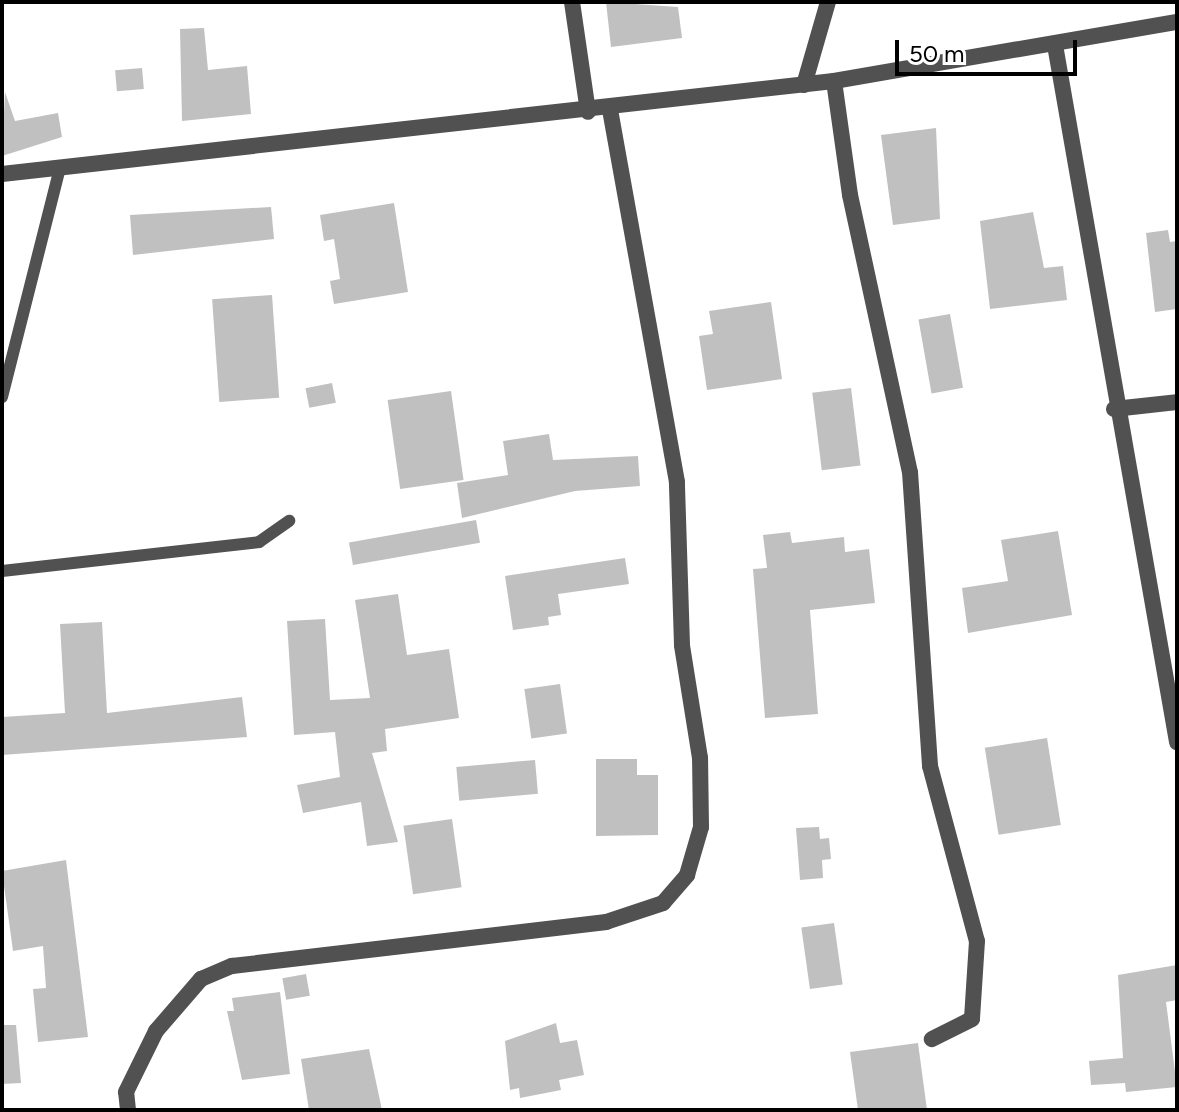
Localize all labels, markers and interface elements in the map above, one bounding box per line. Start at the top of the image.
scale bar [899,24,1081,74]
text: 50 m [909,39,965,68]

